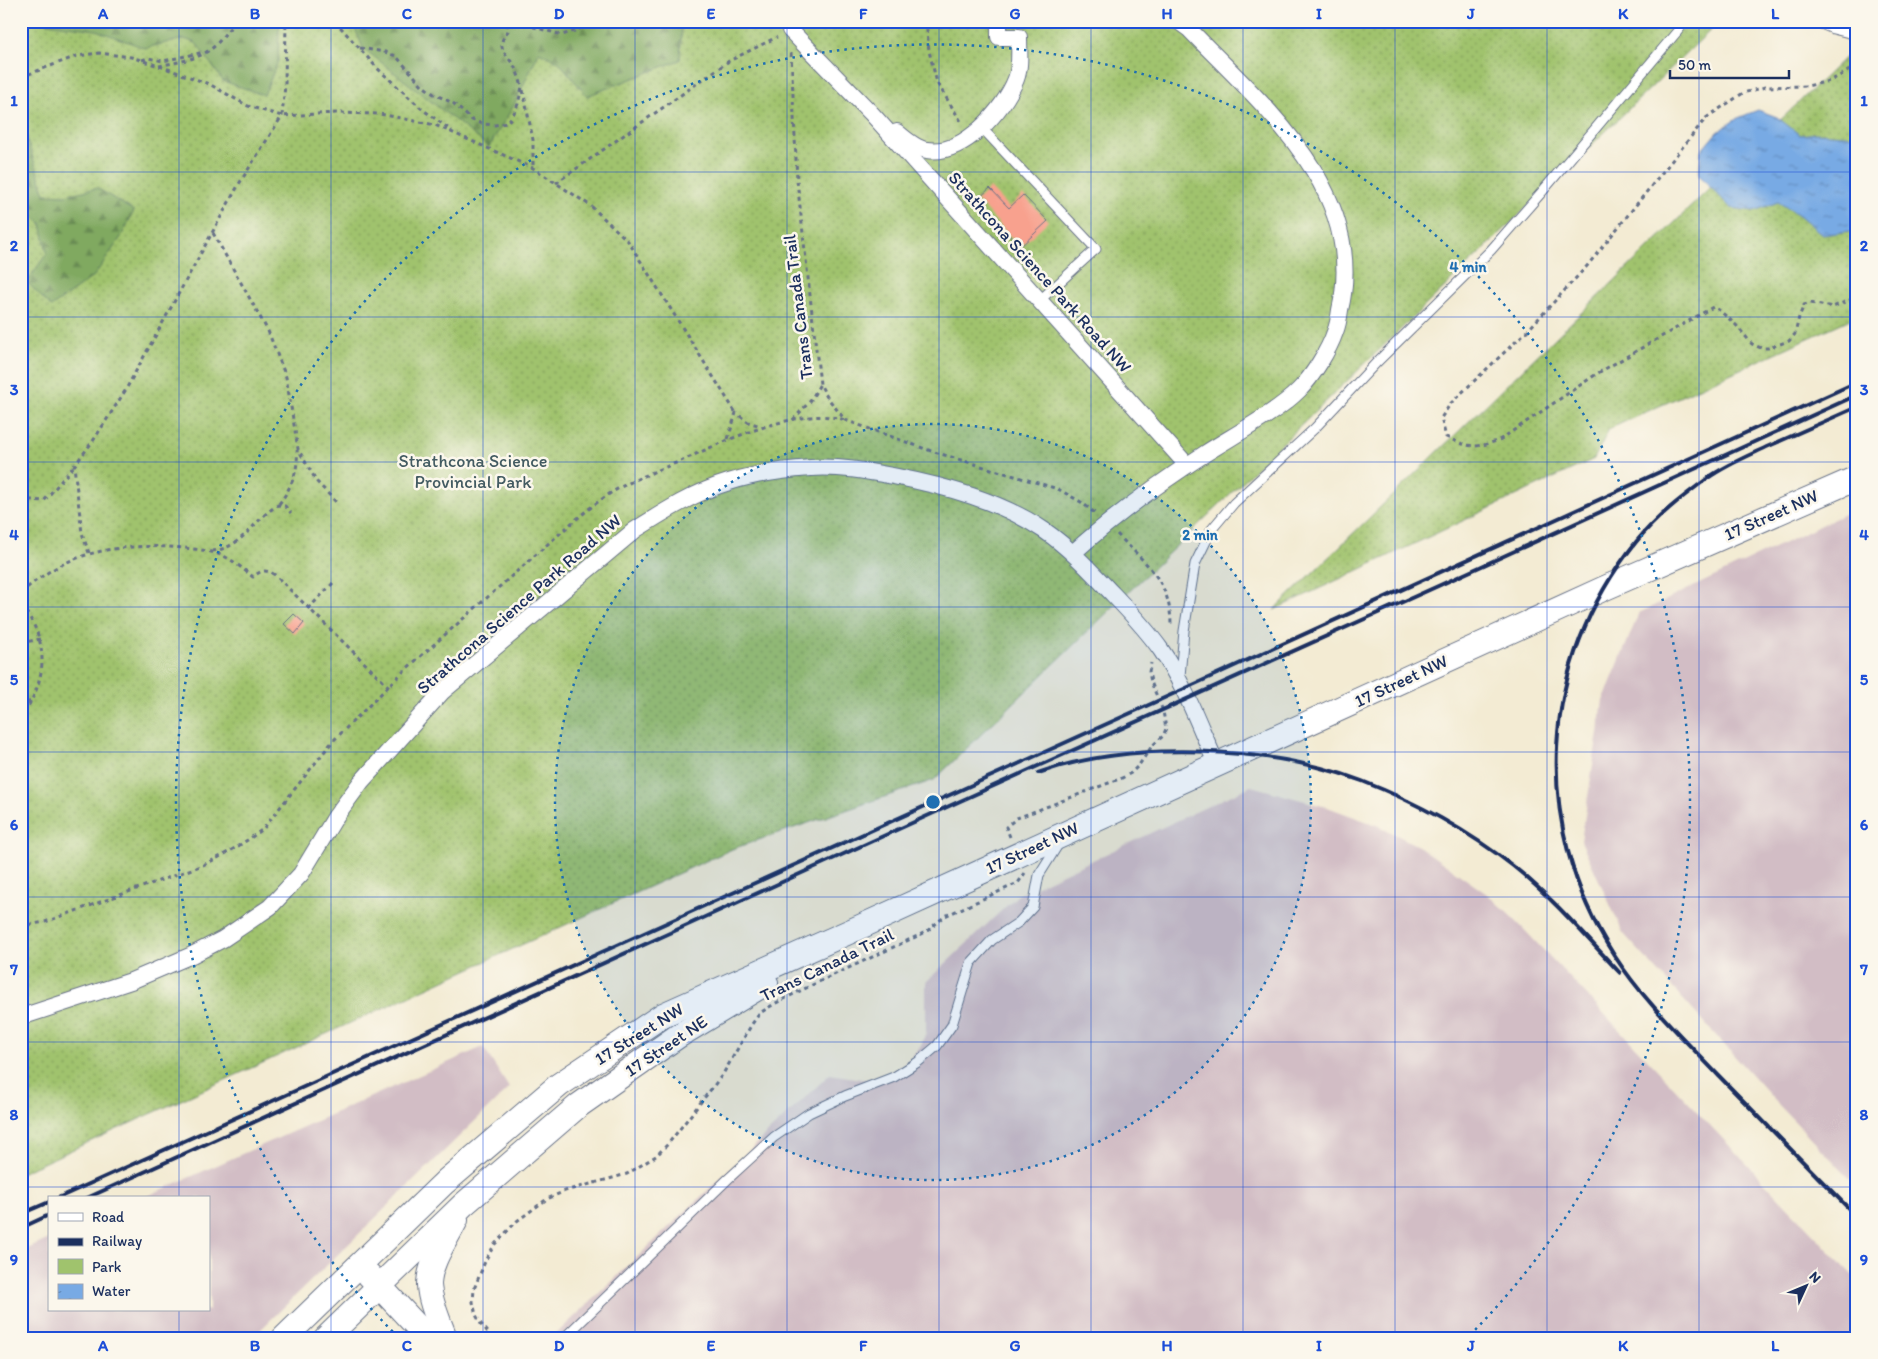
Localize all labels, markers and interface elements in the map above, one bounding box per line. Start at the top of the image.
text: A [97,4,109,23]
text: B [250,4,261,23]
text: C [402,4,413,23]
text: D [554,4,565,23]
text: E [707,4,716,23]
text: F [859,4,868,23]
text: G [1009,4,1021,23]
text: H [1161,4,1173,23]
text: I [1316,4,1322,23]
text: J [1466,4,1475,23]
text: K [1618,4,1629,23]
text: L [1771,4,1780,23]
scale bar [1670,48,1789,80]
text: 50 m [1678,56,1711,74]
text: 1 [10,91,18,110]
text: 1 [1860,91,1868,110]
street label: Strathcona Science Park Road NW [944,167,1136,377]
street label: Trans Canada Trail [778,233,818,381]
text: 2 [10,236,19,255]
text: 2 [1860,236,1869,255]
text: 4 min [1450,258,1487,276]
text: 3 [10,380,19,399]
text: 3 [1860,380,1869,399]
park label: Strathcona Science Provincial Park [399,450,547,493]
street label: 17 Street NW [1721,485,1821,545]
street label: Strathcona Science Park Road NW [412,509,626,699]
text: 4 [9,525,19,544]
text: 4 [1859,525,1869,544]
text: 2 min [1182,526,1219,544]
street label: 17 Street NW [1351,650,1451,712]
text: 5 [10,670,19,689]
text: 5 [1860,670,1869,689]
centre of rings [924,793,942,811]
text: 6 [10,815,19,834]
text: 6 [1860,815,1869,834]
street label: 17 Street NW [982,817,1082,879]
street label: Trans Canada Trail [757,923,897,1007]
text: 7 [9,960,18,979]
text: 7 [1859,960,1868,979]
street label: 17 Street NW [591,998,687,1070]
street label: 17 Street NE [620,1010,712,1082]
text: 8 [10,1105,19,1124]
text: 8 [1860,1105,1869,1124]
legend [48,1196,210,1312]
text: Road [92,1208,125,1226]
text: Railway [92,1232,142,1250]
text: 9 [10,1250,18,1269]
text: 9 [1860,1250,1868,1269]
text: Park [92,1258,122,1276]
north arrow [1780,1262,1830,1312]
text: N [1806,1268,1824,1287]
text: Water [92,1282,131,1300]
text: A [97,1336,109,1355]
text: B [250,1336,261,1355]
text: C [402,1336,413,1355]
text: D [554,1336,565,1355]
text: E [707,1336,716,1355]
text: F [859,1336,868,1355]
text: G [1009,1336,1021,1355]
text: H [1161,1336,1173,1355]
text: I [1316,1336,1322,1355]
text: J [1466,1336,1475,1355]
text: K [1618,1336,1629,1355]
text: L [1771,1336,1780,1355]

